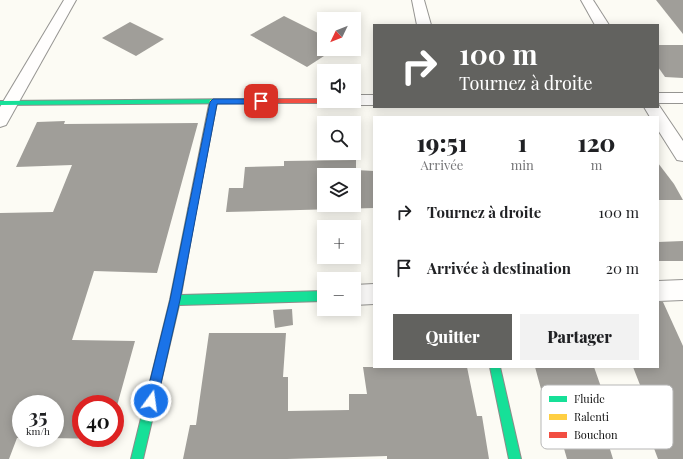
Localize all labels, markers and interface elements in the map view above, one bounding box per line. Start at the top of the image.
north arrow [317,12,361,56]
map controls [317,12,361,316]
text: 100 m [459,35,538,72]
icon: right [393,40,445,92]
button: sound [317,64,361,108]
text: Tournez à droite [459,71,593,95]
pin [244,84,278,118]
icon: arrive [250,90,272,112]
button: search [317,116,361,160]
text: 19:51 [417,126,467,158]
text: 1 [518,126,527,158]
text: 120 [577,126,615,158]
text: Arrivée [420,156,463,173]
text: min [511,156,534,173]
text: m [591,156,602,173]
button: layers [317,168,361,212]
icon: right [393,201,415,223]
text: Tournez à droite [427,202,541,222]
text: 100 m [598,202,639,222]
button: + [317,220,361,264]
icon: arrive [393,257,415,279]
text: Arrivée à destination [427,258,571,278]
text: 20 m [606,258,639,278]
button: − [317,272,361,316]
button: Quitter [393,314,512,360]
button: Partager [520,314,639,360]
position arrow [130,380,172,422]
legend [541,385,673,449]
text: Fluide [574,391,605,406]
speed limit sign: 40 [72,395,124,447]
text: 35 [29,402,47,429]
text: Ralenti [574,409,609,424]
text: km/h [26,424,50,438]
text: Bouchon [574,427,618,442]

